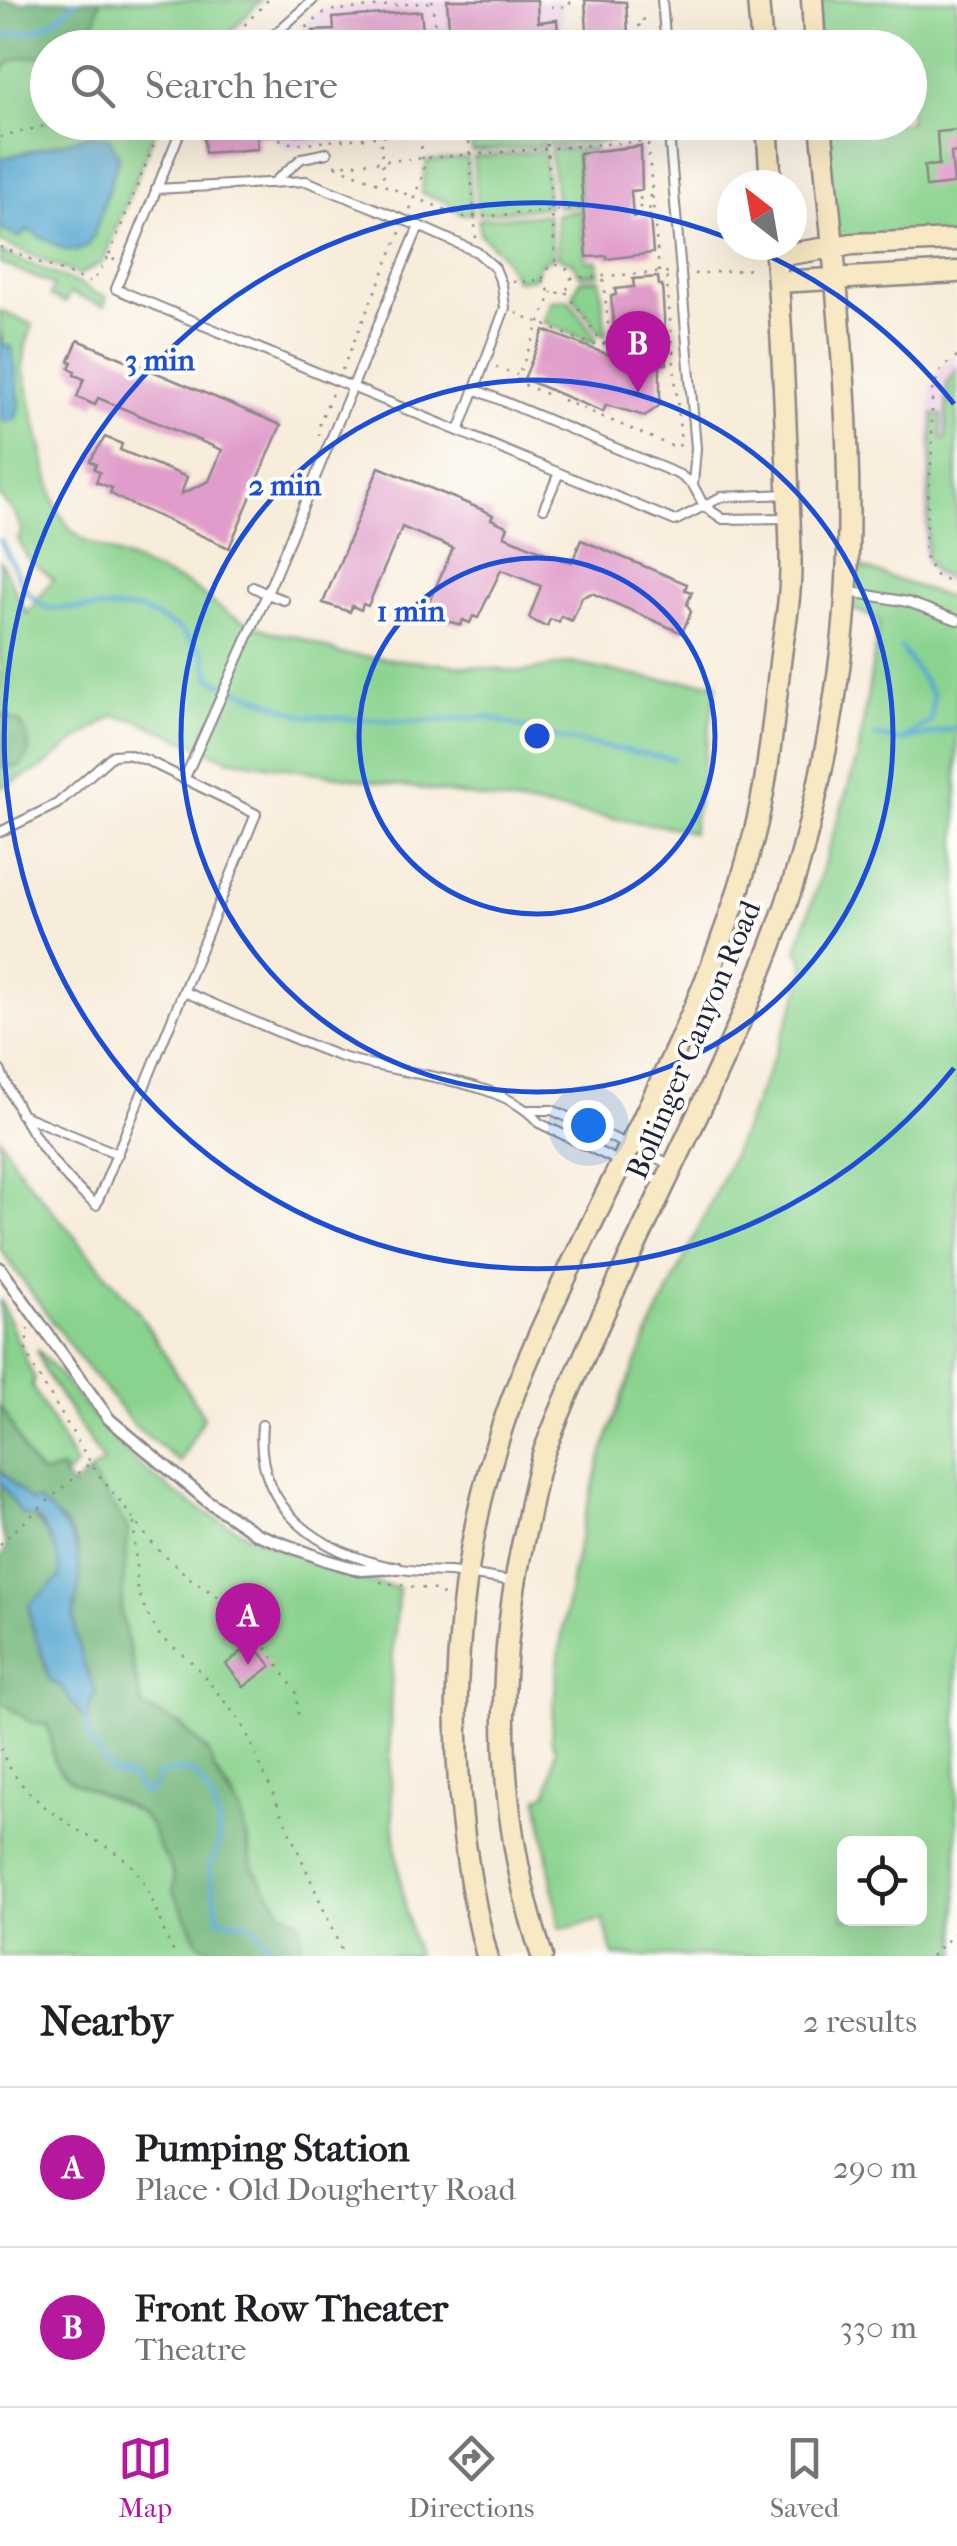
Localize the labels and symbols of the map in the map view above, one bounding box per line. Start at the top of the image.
north arrow [717,170,807,260]
pin: B [606,310,670,393]
text: 3 min [125,343,196,378]
text: 2 min [248,468,322,503]
text: 1 min [377,594,446,629]
centre of rings [519,718,555,754]
street label: Bollinger Canyon Road [619,895,769,1184]
your location [563,1100,614,1151]
pin: A [216,1582,280,1665]

